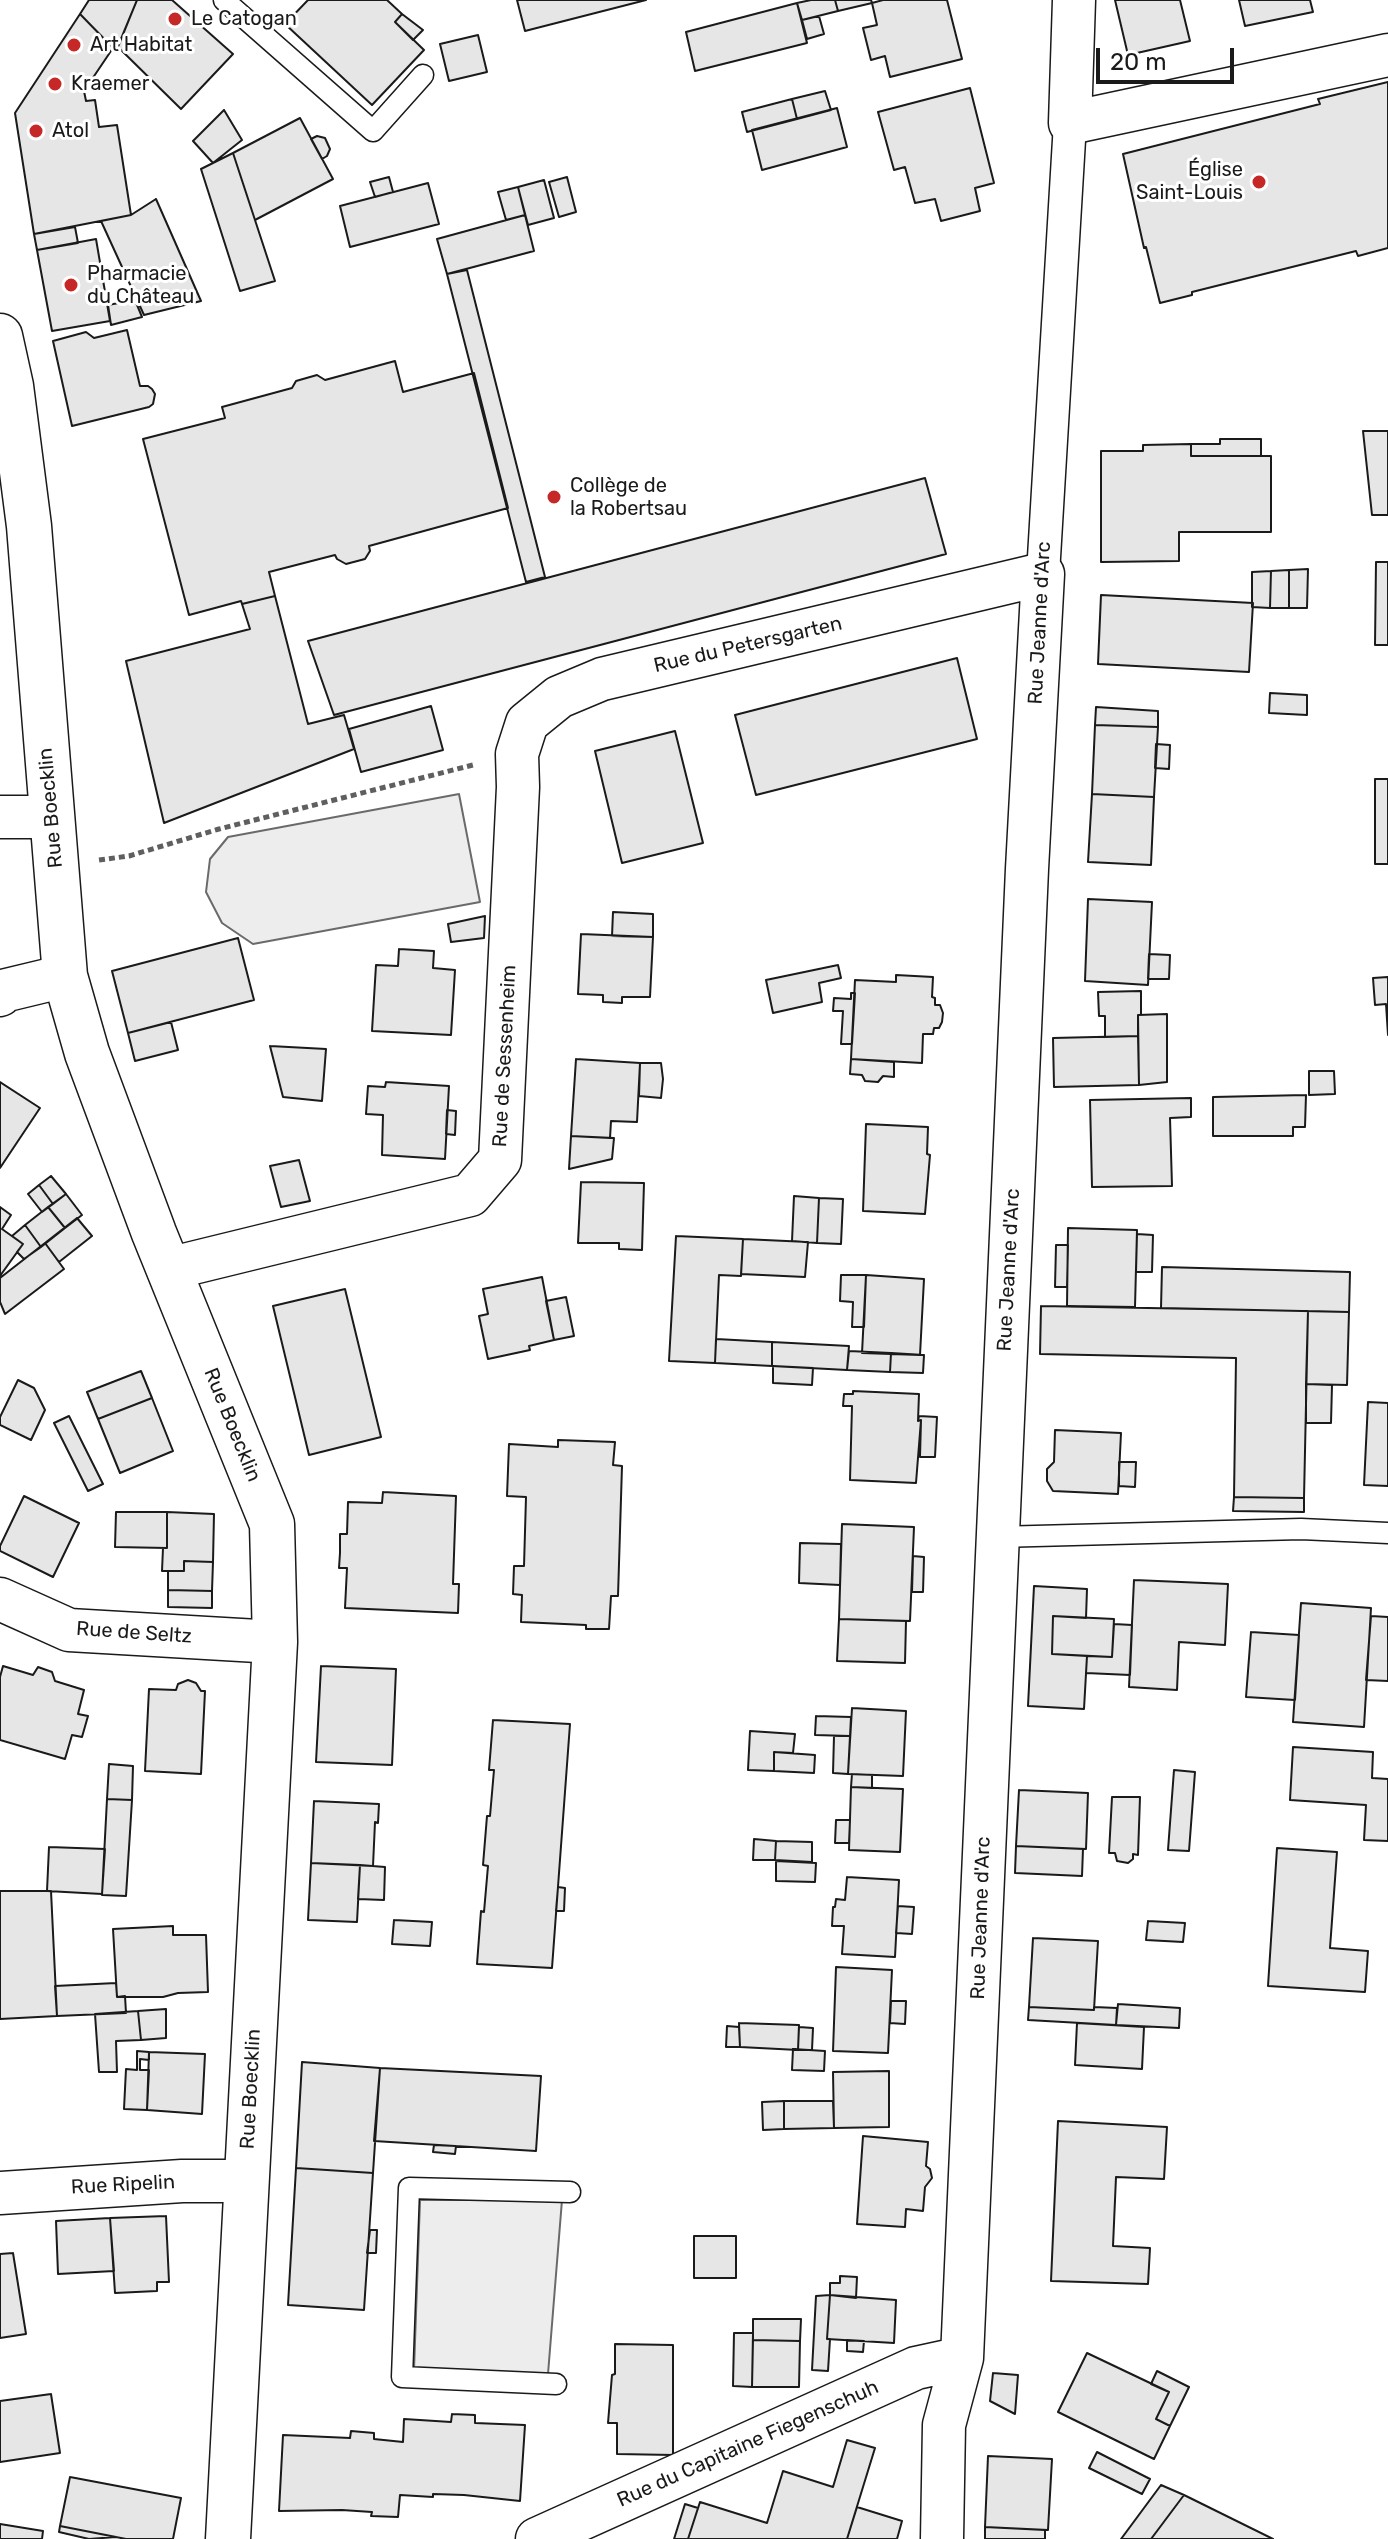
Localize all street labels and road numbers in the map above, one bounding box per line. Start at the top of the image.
street label: Rue Jeanne d'Arc [1024,541,1056,705]
street label: Rue du Petersgarten [652,612,844,678]
street label: Rue Boecklin [34,747,68,869]
street label: Rue de Sessenheim [488,964,522,1148]
street label: Rue Jeanne d'Arc [993,1188,1025,1352]
street label: Rue Boecklin [198,1365,266,1485]
street label: Rue de Seltz [75,1617,193,1649]
street label: Rue Jeanne d'Arc [966,1836,996,2000]
street label: Rue Boecklin [236,2028,266,2150]
street label: Rue Ripelin [70,2170,176,2200]
street label: Rue du Capitaine Fiegenschuh [614,2375,882,2513]

